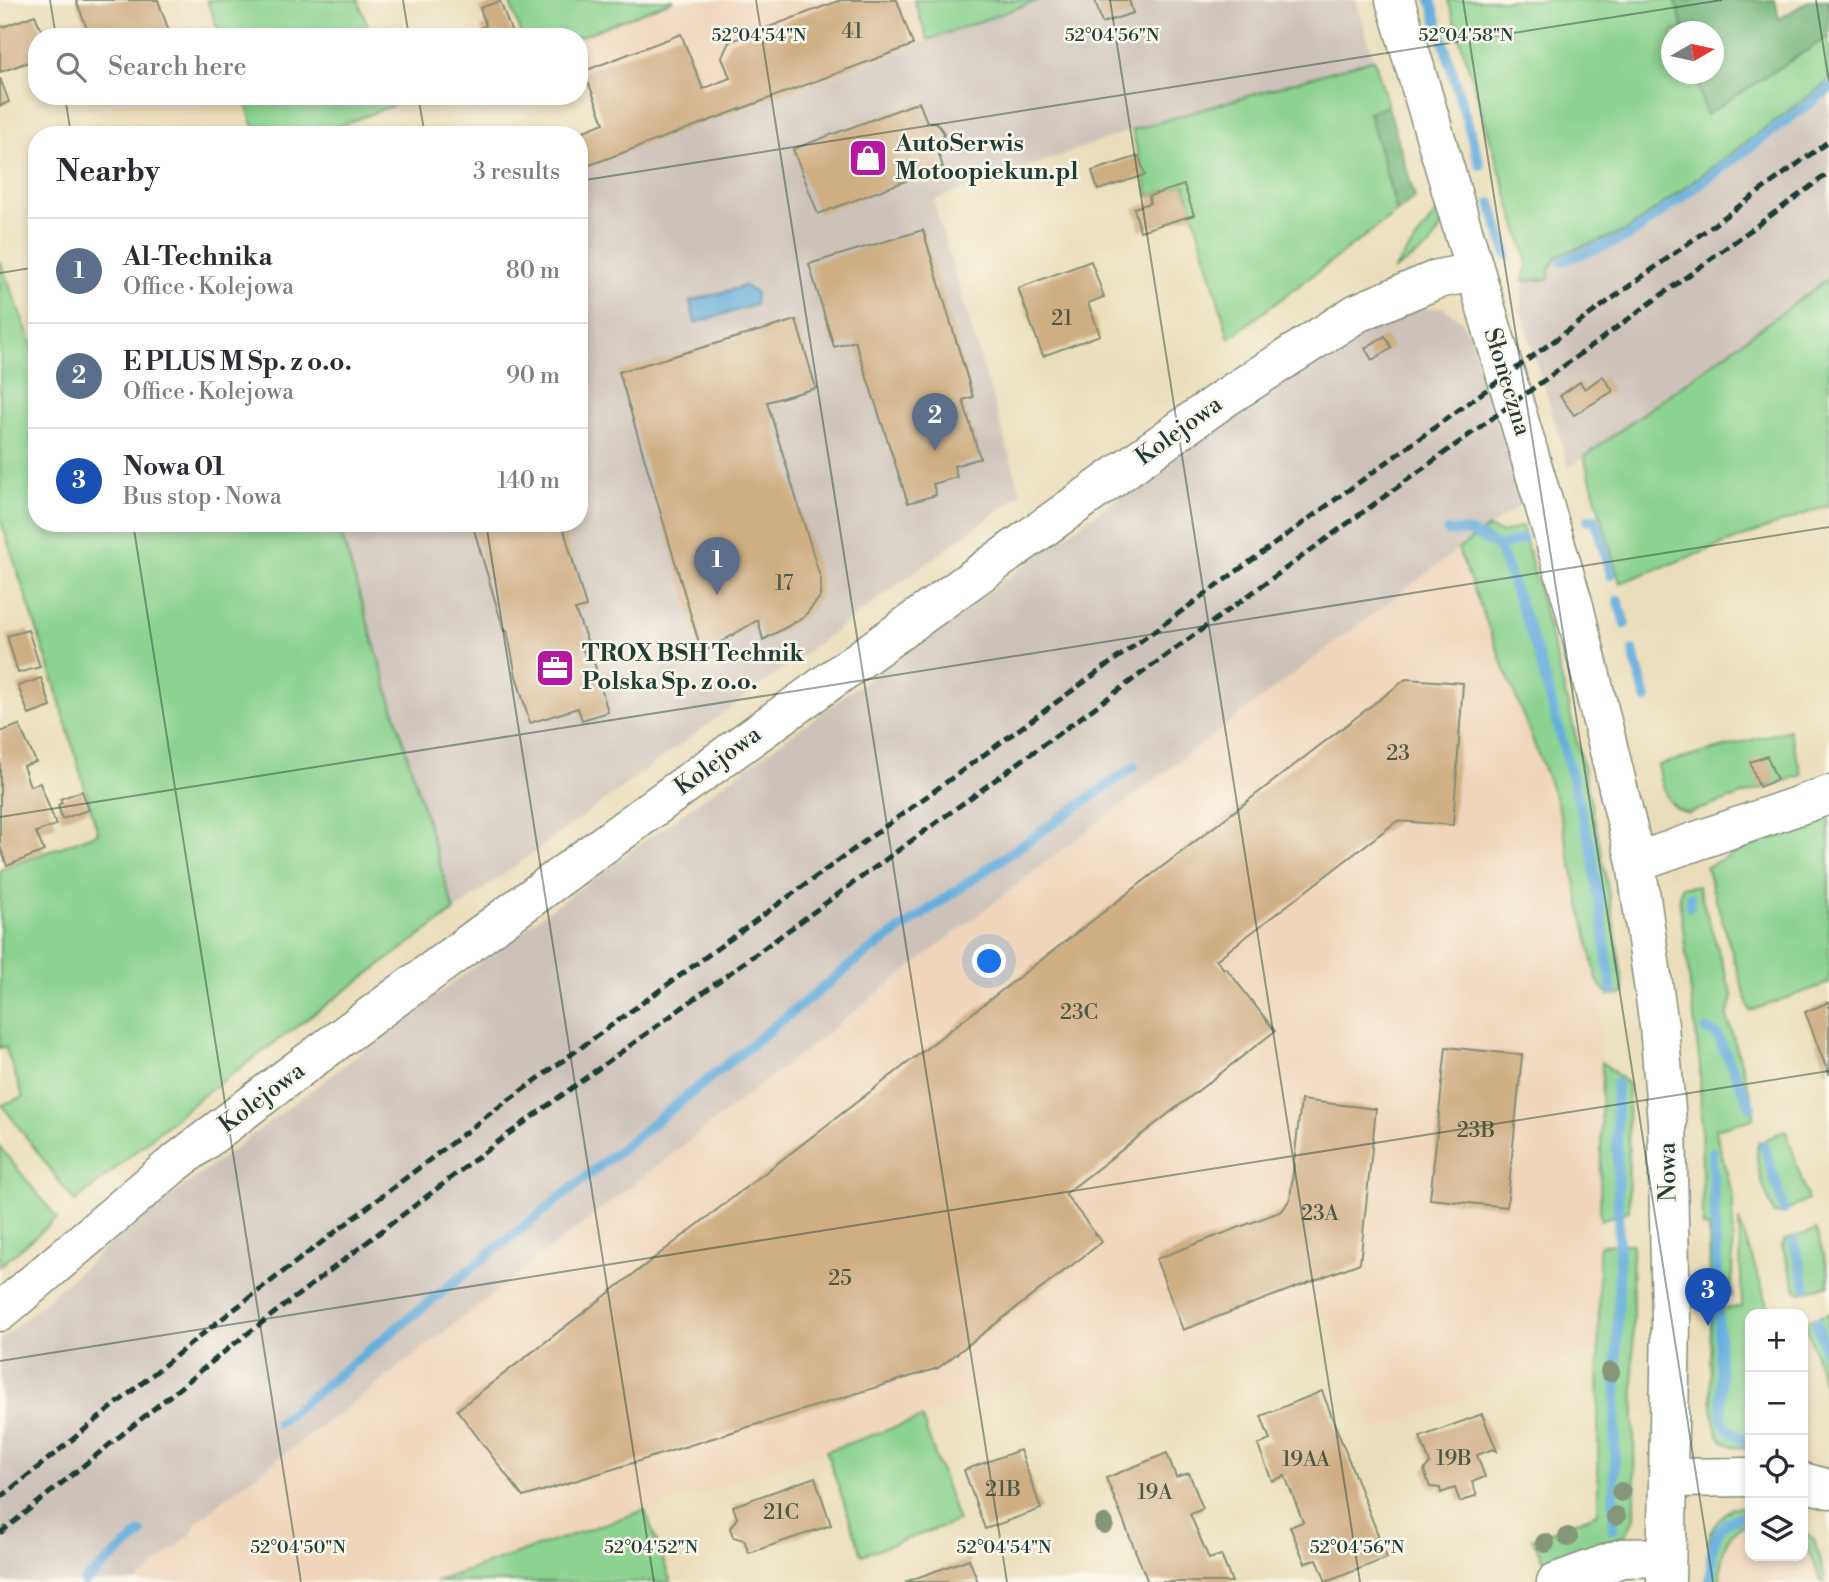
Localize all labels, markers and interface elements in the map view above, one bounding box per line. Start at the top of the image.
house number: 41 [841,19,863,45]
north arrow [1661,21,1724,84]
text: 52°04'54"N [712,24,807,47]
text: 52°04'56"N [1065,24,1160,47]
text: 52°04'58"N [1419,24,1514,47]
search box [28,28,588,105]
icon: search [52,48,90,86]
text: Search here [108,51,247,83]
place label: AutoSerwis Motoopiekun.pl [894,129,1078,187]
shop icon: AutoSerwis Motoopiekun.pl [847,137,889,179]
text: Nearby [56,153,160,191]
text: 3 results [473,158,560,186]
text: Al-Technika [123,241,273,273]
text: 1 [73,257,85,285]
text: 80 m [506,257,560,285]
text: Office · Kolejowa [123,273,294,301]
house number: 21 [1051,306,1073,332]
street label: Słoneczna [1476,325,1538,440]
text: E PLUS M Sp. z o.o. [123,346,352,378]
text: 2 [72,362,86,390]
text: 90 m [506,362,560,390]
text: Office · Kolejowa [123,378,294,406]
street label: Kolejowa [1130,389,1229,472]
pin: 2 [912,393,958,451]
text: Nowa 01 [123,451,225,483]
text: 3 [72,467,86,495]
text: 140 m [497,467,560,495]
text: Bus stop · Nowa [123,483,282,511]
pin: 1 [694,537,740,595]
house number: 17 [775,571,794,597]
place label: TROX BSH Technik Polska Sp. z o.o. [582,639,805,697]
office icon: TROX BSH Technik Polska Sp. z o.o. [534,647,576,689]
street label: Kolejowa [669,719,768,802]
house number: 23 [1386,741,1410,767]
your location [972,944,1006,978]
house number: 23C [1060,1000,1098,1026]
street label: Kolejowa [213,1055,312,1140]
house number: 23B [1457,1118,1495,1144]
street label: Nowa [1652,1141,1684,1202]
house number: 23A [1301,1201,1340,1227]
house number: 25 [828,1266,852,1292]
pin: 3 [1685,1268,1731,1326]
map controls [1745,1309,1808,1561]
button: + [1745,1309,1808,1372]
button: − [1745,1372,1808,1435]
button: locate [1745,1435,1808,1498]
house number: 19B [1436,1446,1472,1472]
house number: 19AA [1282,1447,1331,1473]
house number: 21B [985,1477,1021,1503]
house number: 19A [1137,1480,1173,1506]
button: layers [1745,1498,1808,1561]
house number: 21C [763,1500,799,1526]
text: 52°04'50"N [250,1536,346,1559]
text: 52°04'52"N [604,1536,699,1559]
text: 52°04'54"N [957,1536,1052,1559]
text: 52°04'56"N [1310,1536,1405,1559]

